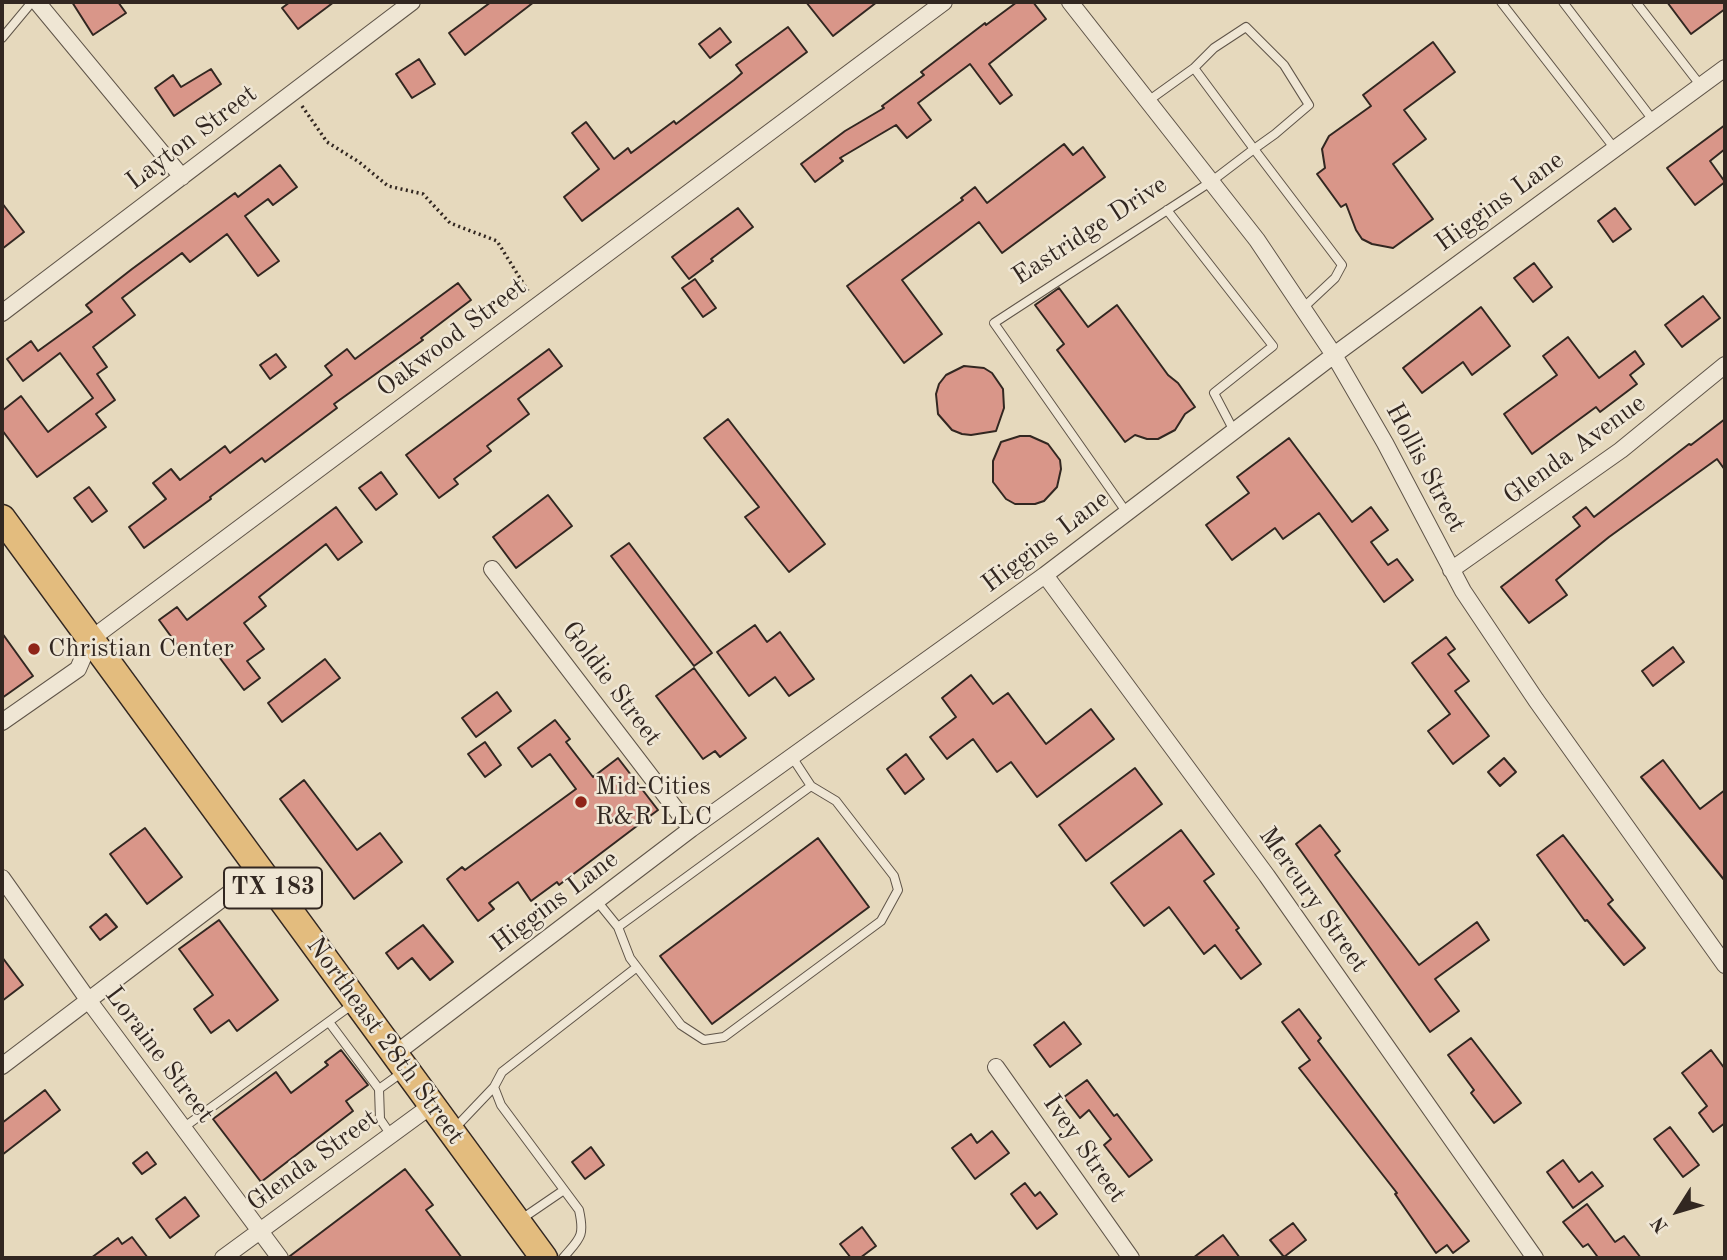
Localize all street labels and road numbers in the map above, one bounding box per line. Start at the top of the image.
street label: Layton Street [120,79,264,197]
street label: Higgins Lane [1430,145,1570,259]
street label: Eastridge Drive [1007,169,1173,293]
street label: Oakwood Street [371,272,533,404]
street label: Glenda Avenue [1498,388,1652,512]
street label: Hollis Street [1378,398,1472,538]
street label: Higgins Lane [976,484,1116,600]
street label: Goldie Street [554,616,668,752]
street label: Mercury Street [1251,821,1375,979]
street label: Higgins Lane [485,844,625,960]
road number: TX 183 [224,868,322,908]
street label: Northeast 28th Street [299,931,471,1151]
street label: Loraine Street [97,981,221,1129]
street label: Ivey Street [1035,1089,1133,1209]
street label: Glenda Street [241,1103,385,1219]

